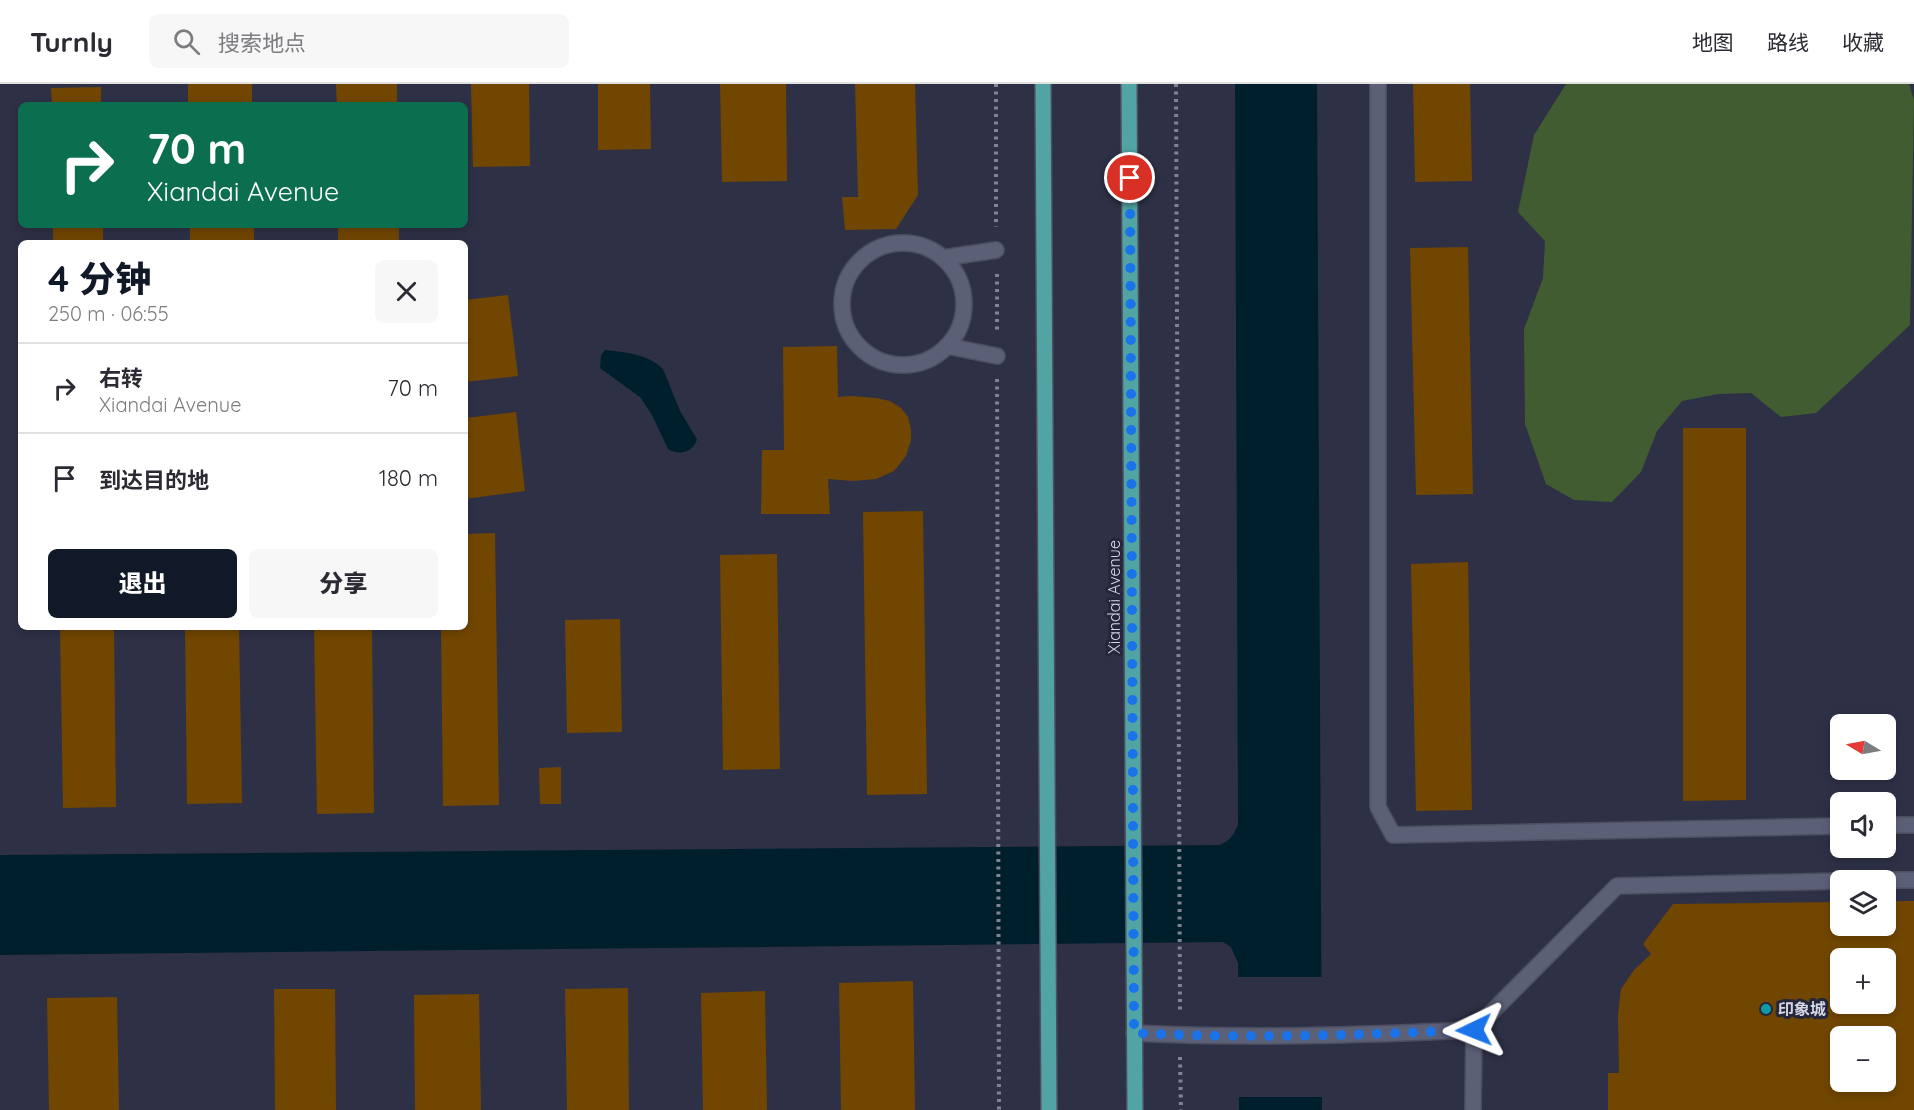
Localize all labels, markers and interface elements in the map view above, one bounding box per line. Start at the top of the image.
search box [149,14,569,68]
text: Turnly [30,24,113,59]
icon: search [170,25,203,58]
text: 搜索地点 [218,29,306,57]
text: 地图 [1692,29,1734,55]
text: 路线 [1767,29,1809,55]
text: 收藏 [1842,29,1884,55]
text: 70 m [147,122,246,175]
icon: right [48,126,126,204]
pin [1104,152,1155,203]
icon: arrive [1113,161,1146,194]
text: Xiandai Avenue [147,174,339,208]
text: 4 分钟 [48,256,151,301]
button: close [375,260,438,323]
text: 250 m · 06:55 [48,301,169,326]
text: 右转 [99,364,143,392]
icon: right [48,372,81,405]
text: 70 m [388,374,438,402]
text: Xiandai Avenue [99,392,241,417]
icon: arrive [48,462,81,495]
text: 180 m [379,464,438,492]
text: 到达目的地 [99,466,209,494]
street label: Xiandai Avenue [1104,540,1124,654]
button: 退出 [48,549,237,618]
button: 分享 [249,549,438,618]
north arrow [1830,714,1896,780]
map controls [1830,714,1896,1092]
button: sound [1830,792,1896,858]
button: layers [1830,870,1896,936]
button: + [1830,948,1896,1014]
position arrow [1442,998,1506,1062]
place label: 印象城 [1778,999,1826,1019]
marker: 印象城 [1759,1002,1773,1016]
button: − [1830,1026,1896,1092]

